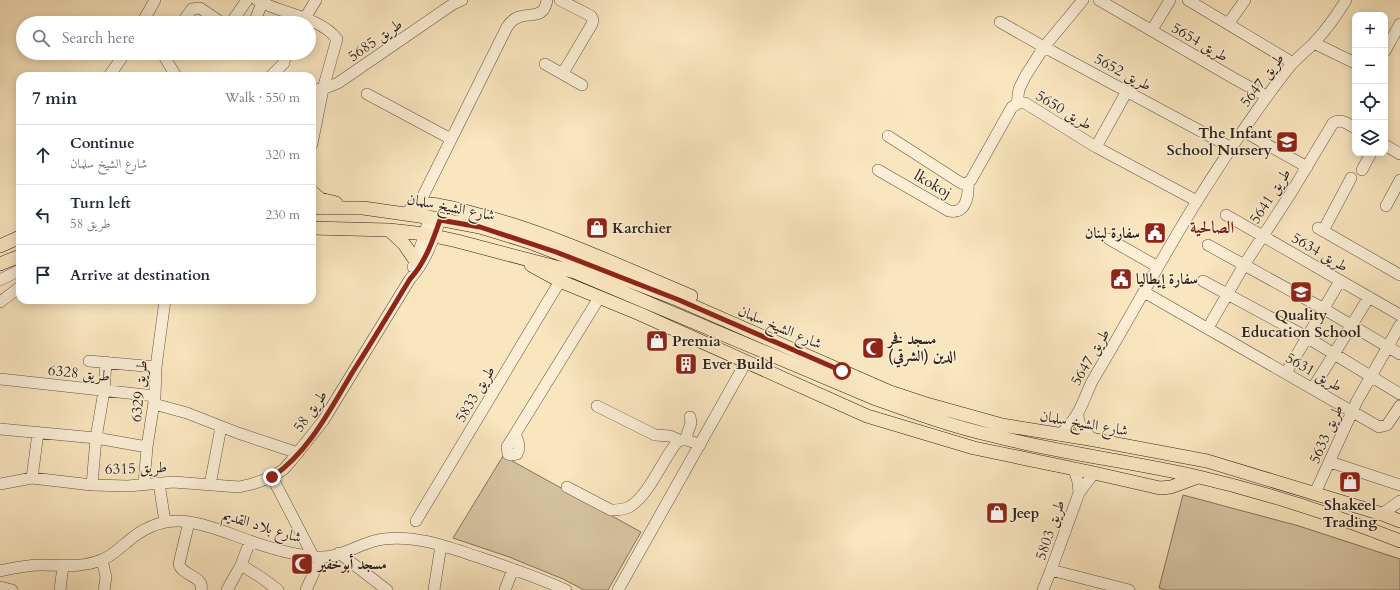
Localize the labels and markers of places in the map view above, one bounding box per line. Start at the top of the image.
place label: The Infant School Nursery [1167,123,1273,160]
school or university icon: The Infant School Nursery [1274,129,1300,155]
shop icon: Karchier [584,215,610,241]
place label: Karchier [612,218,673,238]
public building icon: سفارة لبنان [1142,220,1168,246]
place label: سفارة لبنان [1085,223,1140,243]
public building icon: سفارة إيطاليا [1108,266,1134,292]
place label: سفارة إيطاليا [1136,269,1198,289]
school or university icon: Quality Education School [1288,279,1314,305]
place label: Quality Education School [1241,305,1362,342]
shop icon: Premia [644,328,670,354]
place label: مسجد فخر الدين (الشرقي) [886,329,956,368]
place label: Premia [672,331,721,351]
mosque icon: مسجد فخر الدين (الشرقي) [860,335,886,361]
building icon: Ever Build [673,351,699,377]
place label: Ever Build [702,354,774,374]
shop icon: Shakeel Trading [1337,469,1363,495]
place label: Shakeel Trading [1323,495,1377,532]
shop icon: Jeep [984,500,1010,526]
place label: Jeep [1010,503,1039,523]
mosque icon: مسجد أبوخفير [289,551,315,577]
place label: مسجد أبوخفير [316,553,387,574]

